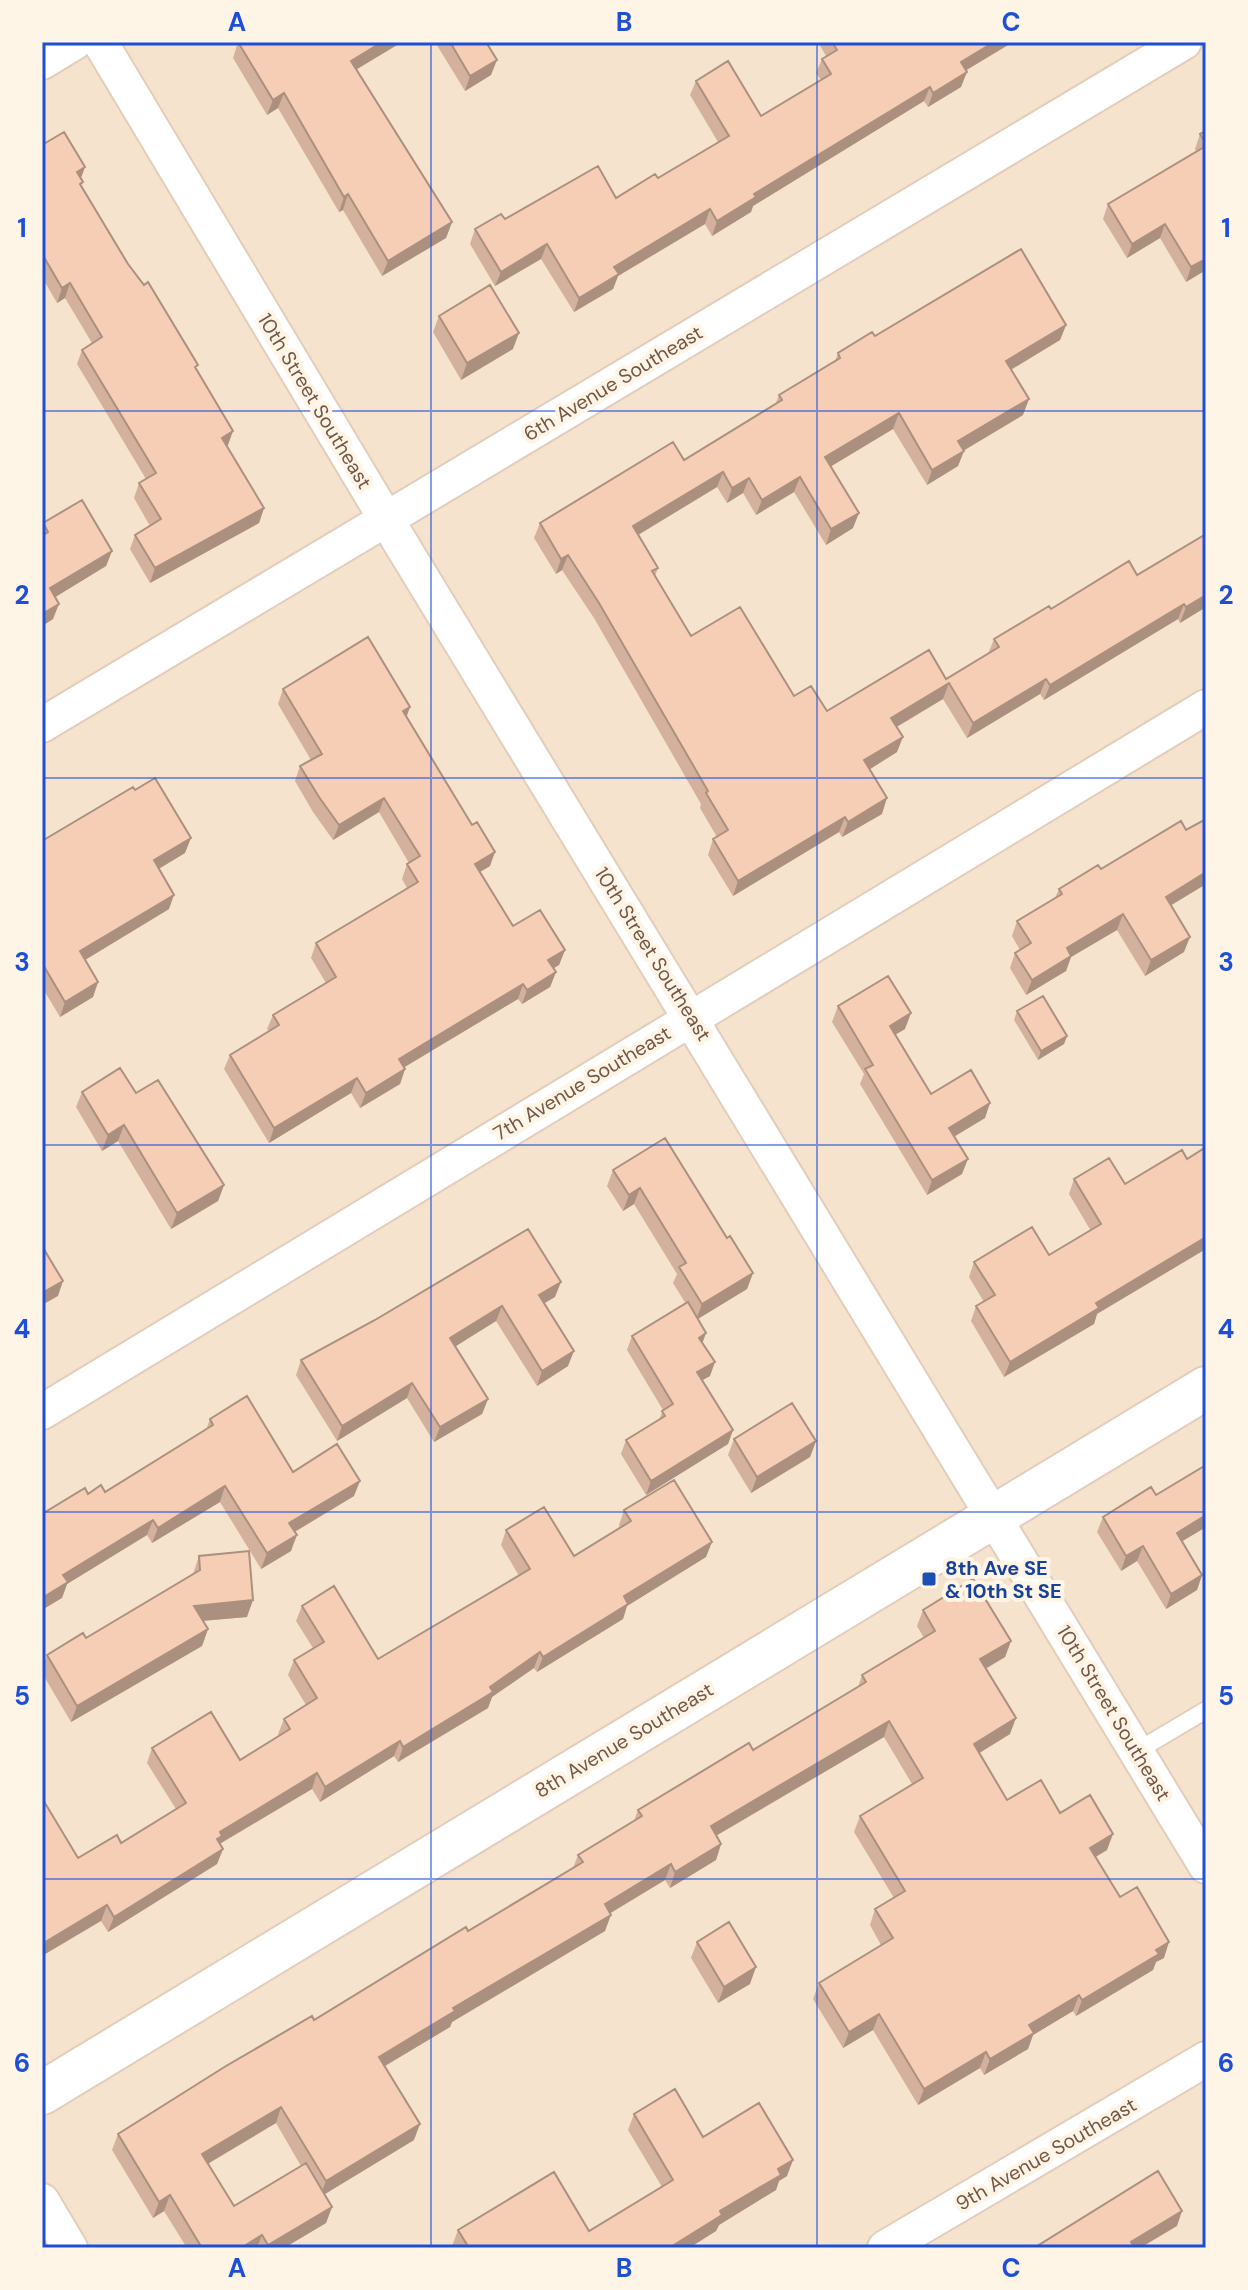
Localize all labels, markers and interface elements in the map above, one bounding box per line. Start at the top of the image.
text: A [228,5,246,39]
text: B [616,5,632,39]
text: C [1001,5,1021,39]
text: 1 [17,211,27,245]
text: 1 [1221,211,1231,245]
street label: 10th Street Southeast [252,308,378,494]
street label: 6th Avenue Southeast [519,319,707,447]
text: 2 [14,578,30,612]
text: 2 [1218,578,1234,612]
street label: 10th Street Southeast [589,862,717,1046]
text: 3 [14,945,30,979]
text: 3 [1218,945,1234,979]
street label: 7th Avenue Southeast [488,1020,676,1146]
text: 4 [14,1312,30,1346]
text: 4 [1218,1312,1234,1346]
place label: 8th Ave SE & 10th St SE [945,1555,1062,1604]
marker: 8th Ave SE & 10th St SE [920,1570,938,1588]
street label: 10th Street Southeast [1051,1620,1177,1806]
street label: 8th Avenue Southeast [530,1676,718,1804]
text: 5 [14,1679,30,1713]
text: 5 [1218,1679,1234,1713]
text: 6 [14,2046,30,2080]
text: 6 [1218,2046,1234,2080]
street label: 9th Avenue Southeast [951,2092,1141,2216]
text: A [228,2251,246,2285]
text: B [616,2251,632,2285]
text: C [1001,2251,1021,2285]

